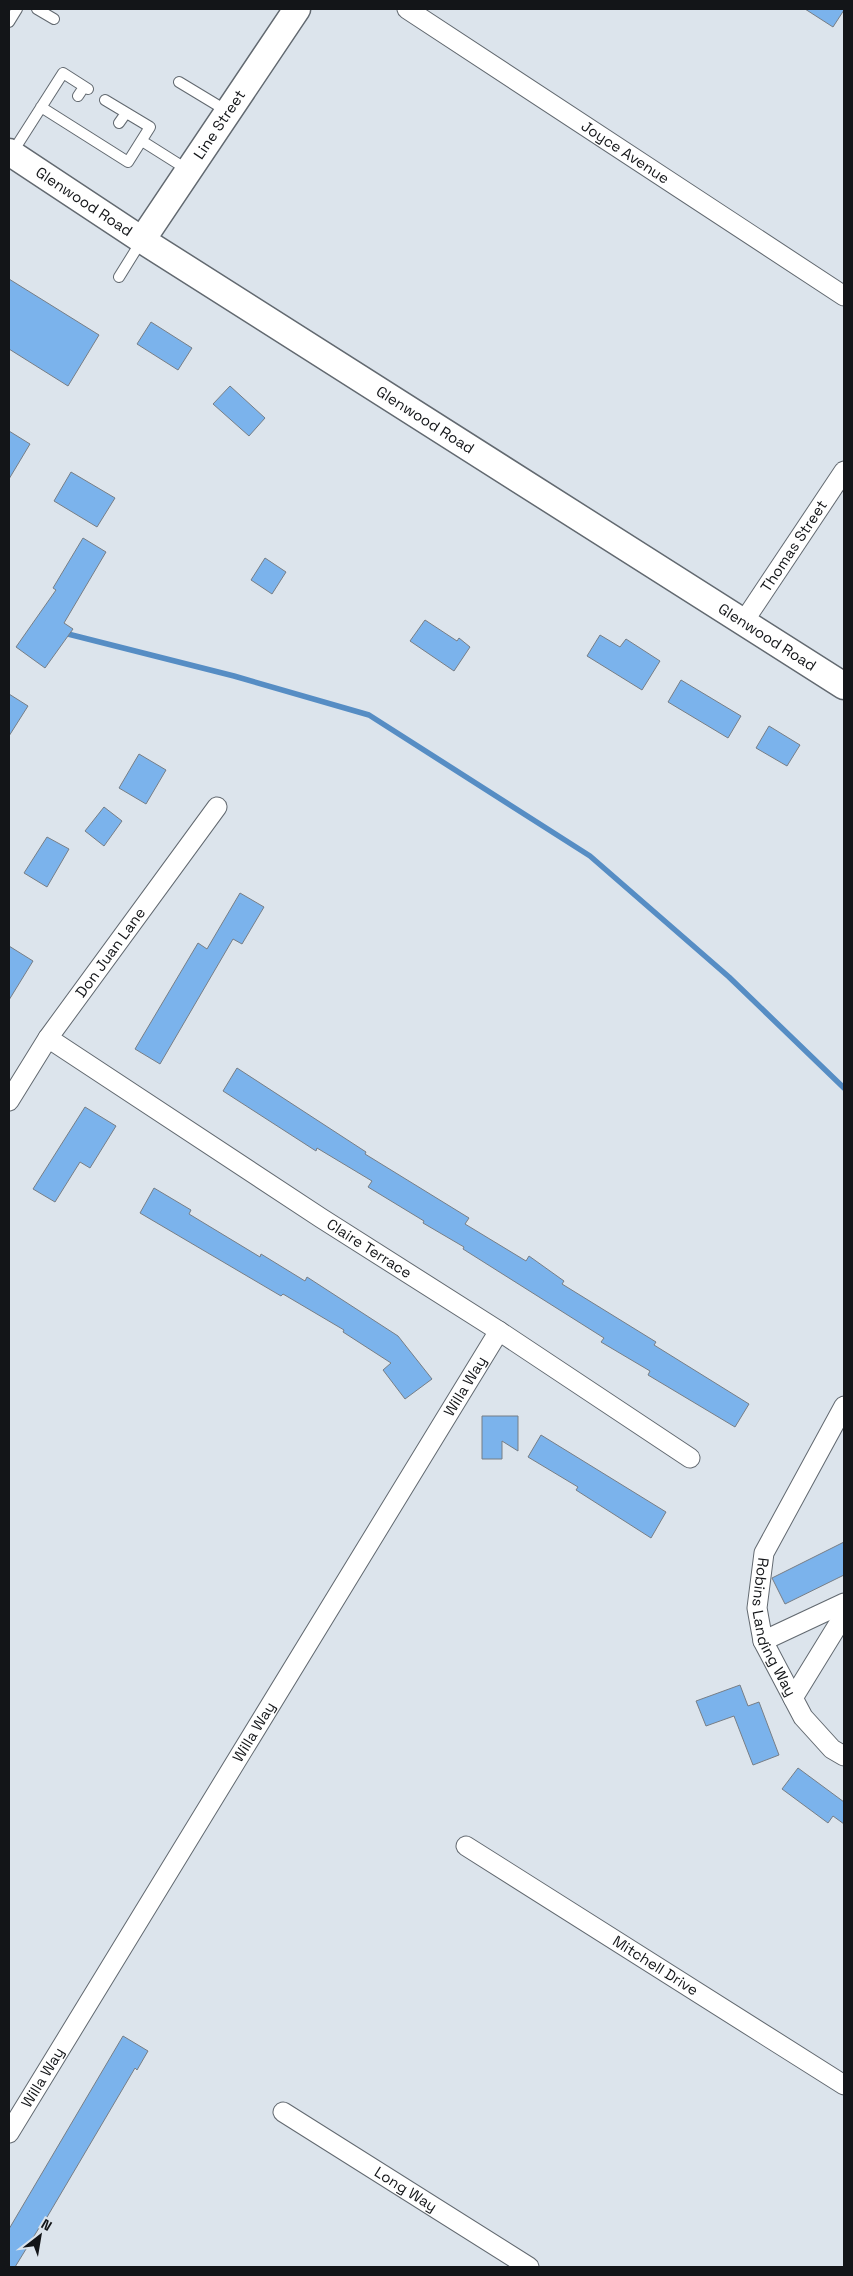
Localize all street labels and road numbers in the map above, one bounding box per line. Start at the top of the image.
street label: Line Street [189,86,249,163]
street label: Joyce Avenue [578,116,673,188]
street label: Glenwood Road [32,162,136,240]
street label: Glenwood Road [373,381,478,458]
street label: Thomas Street [756,496,831,595]
street label: Glenwood Road [715,599,820,675]
street label: Don Juan Lane [71,903,149,1001]
street label: Claire Terrace [323,1214,416,1282]
street label: Willa Way [439,1352,490,1420]
street label: Robins Landing Way [748,1557,800,1700]
street label: Willa Way [228,1698,279,1765]
street label: Mitchell Drive [609,1931,702,1999]
street label: Willa Way [17,2044,68,2111]
street label: Long Way [371,2162,441,2216]

